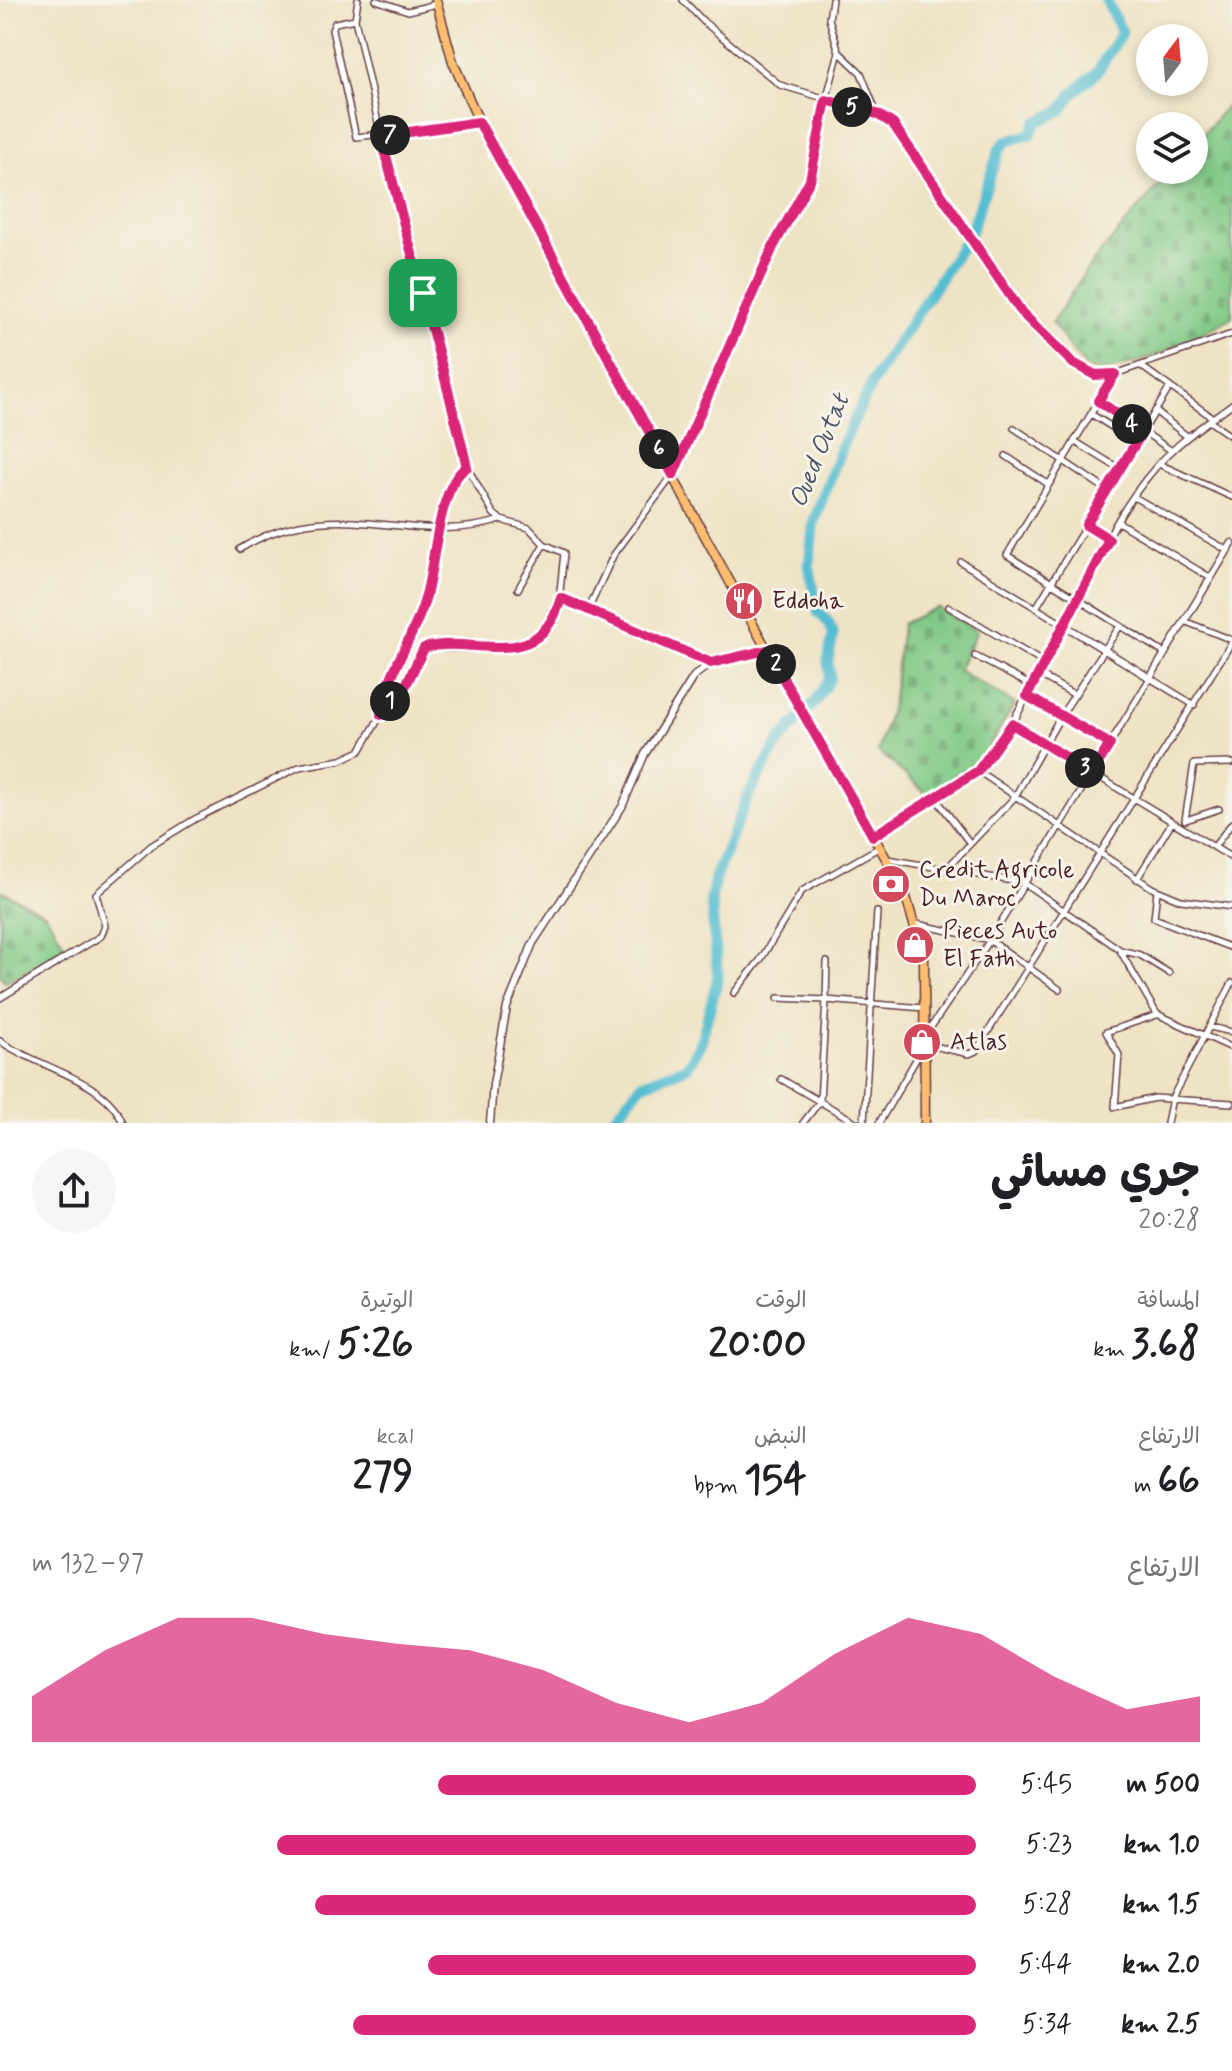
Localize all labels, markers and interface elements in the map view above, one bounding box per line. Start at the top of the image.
north arrow [1136,24,1208,96]
map controls [1136,24,1208,184]
pin: 5 [832,87,872,127]
text: 5 [845,93,859,121]
button: layers [1136,112,1208,184]
pin: 7 [370,115,410,155]
text: 7 [383,121,397,149]
pin [389,259,457,327]
icon: arrive [401,271,445,315]
water label: Oued Outat [782,387,859,513]
pin: 4 [1112,404,1152,444]
text: 4 [1126,410,1138,438]
pin: 6 [639,429,679,469]
text: 6 [653,435,665,463]
restaurant icon: Eddoha [723,580,765,622]
place label: Eddoha [772,586,844,617]
pin: 2 [756,644,796,684]
text: 2 [771,650,781,678]
pin: 1 [370,681,410,721]
text: 1 [385,687,395,715]
pin: 3 [1065,748,1105,788]
text: 3 [1080,754,1090,782]
place label: Credit Agricole Du Maroc [919,855,1075,914]
bank icon: Credit Agricole Du Maroc [870,863,912,905]
place label: Pieces Auto El Fath [943,916,1057,975]
shop icon: Pieces Auto El Fath [894,924,936,966]
shop icon: Atlas [901,1021,943,1063]
place label: Atlas [950,1027,1007,1058]
text: جري مسائي [990,1145,1200,1203]
button: share [32,1149,116,1233]
text: 20:28 [1138,1204,1200,1238]
text: الوتيرة [360,1287,413,1315]
text: الوقت [755,1287,807,1315]
text: المسافة [1137,1287,1200,1315]
text: 5:26 [337,1319,413,1371]
text: 20:00 [708,1319,807,1371]
text: 3.68 [1131,1319,1200,1371]
text: /km [289,1336,337,1364]
text: km [1093,1336,1131,1364]
text: kcal [376,1423,413,1451]
text: النبض [754,1423,807,1451]
text: الارتفاع [1138,1423,1200,1451]
text: 279 [353,1451,413,1503]
text: 154 [744,1455,807,1507]
text: 66 [1157,1455,1200,1507]
text: bpm [694,1472,744,1500]
text: m [1134,1472,1157,1500]
text: 97–132 m [32,1547,144,1581]
text: الارتفاع [1127,1552,1200,1586]
text: 5:45 [1020,1768,1072,1802]
text: 500 m [1126,1768,1200,1802]
text: 5:23 [1026,1828,1072,1862]
text: 1.0 km [1123,1828,1200,1862]
text: 5:28 [1022,1888,1072,1922]
text: 1.5 km [1122,1888,1200,1922]
text: 5:44 [1019,1948,1072,1982]
text: 2.0 km [1122,1948,1200,1982]
text: 5:34 [1022,2008,1072,2042]
text: 2.5 km [1121,2008,1200,2042]

